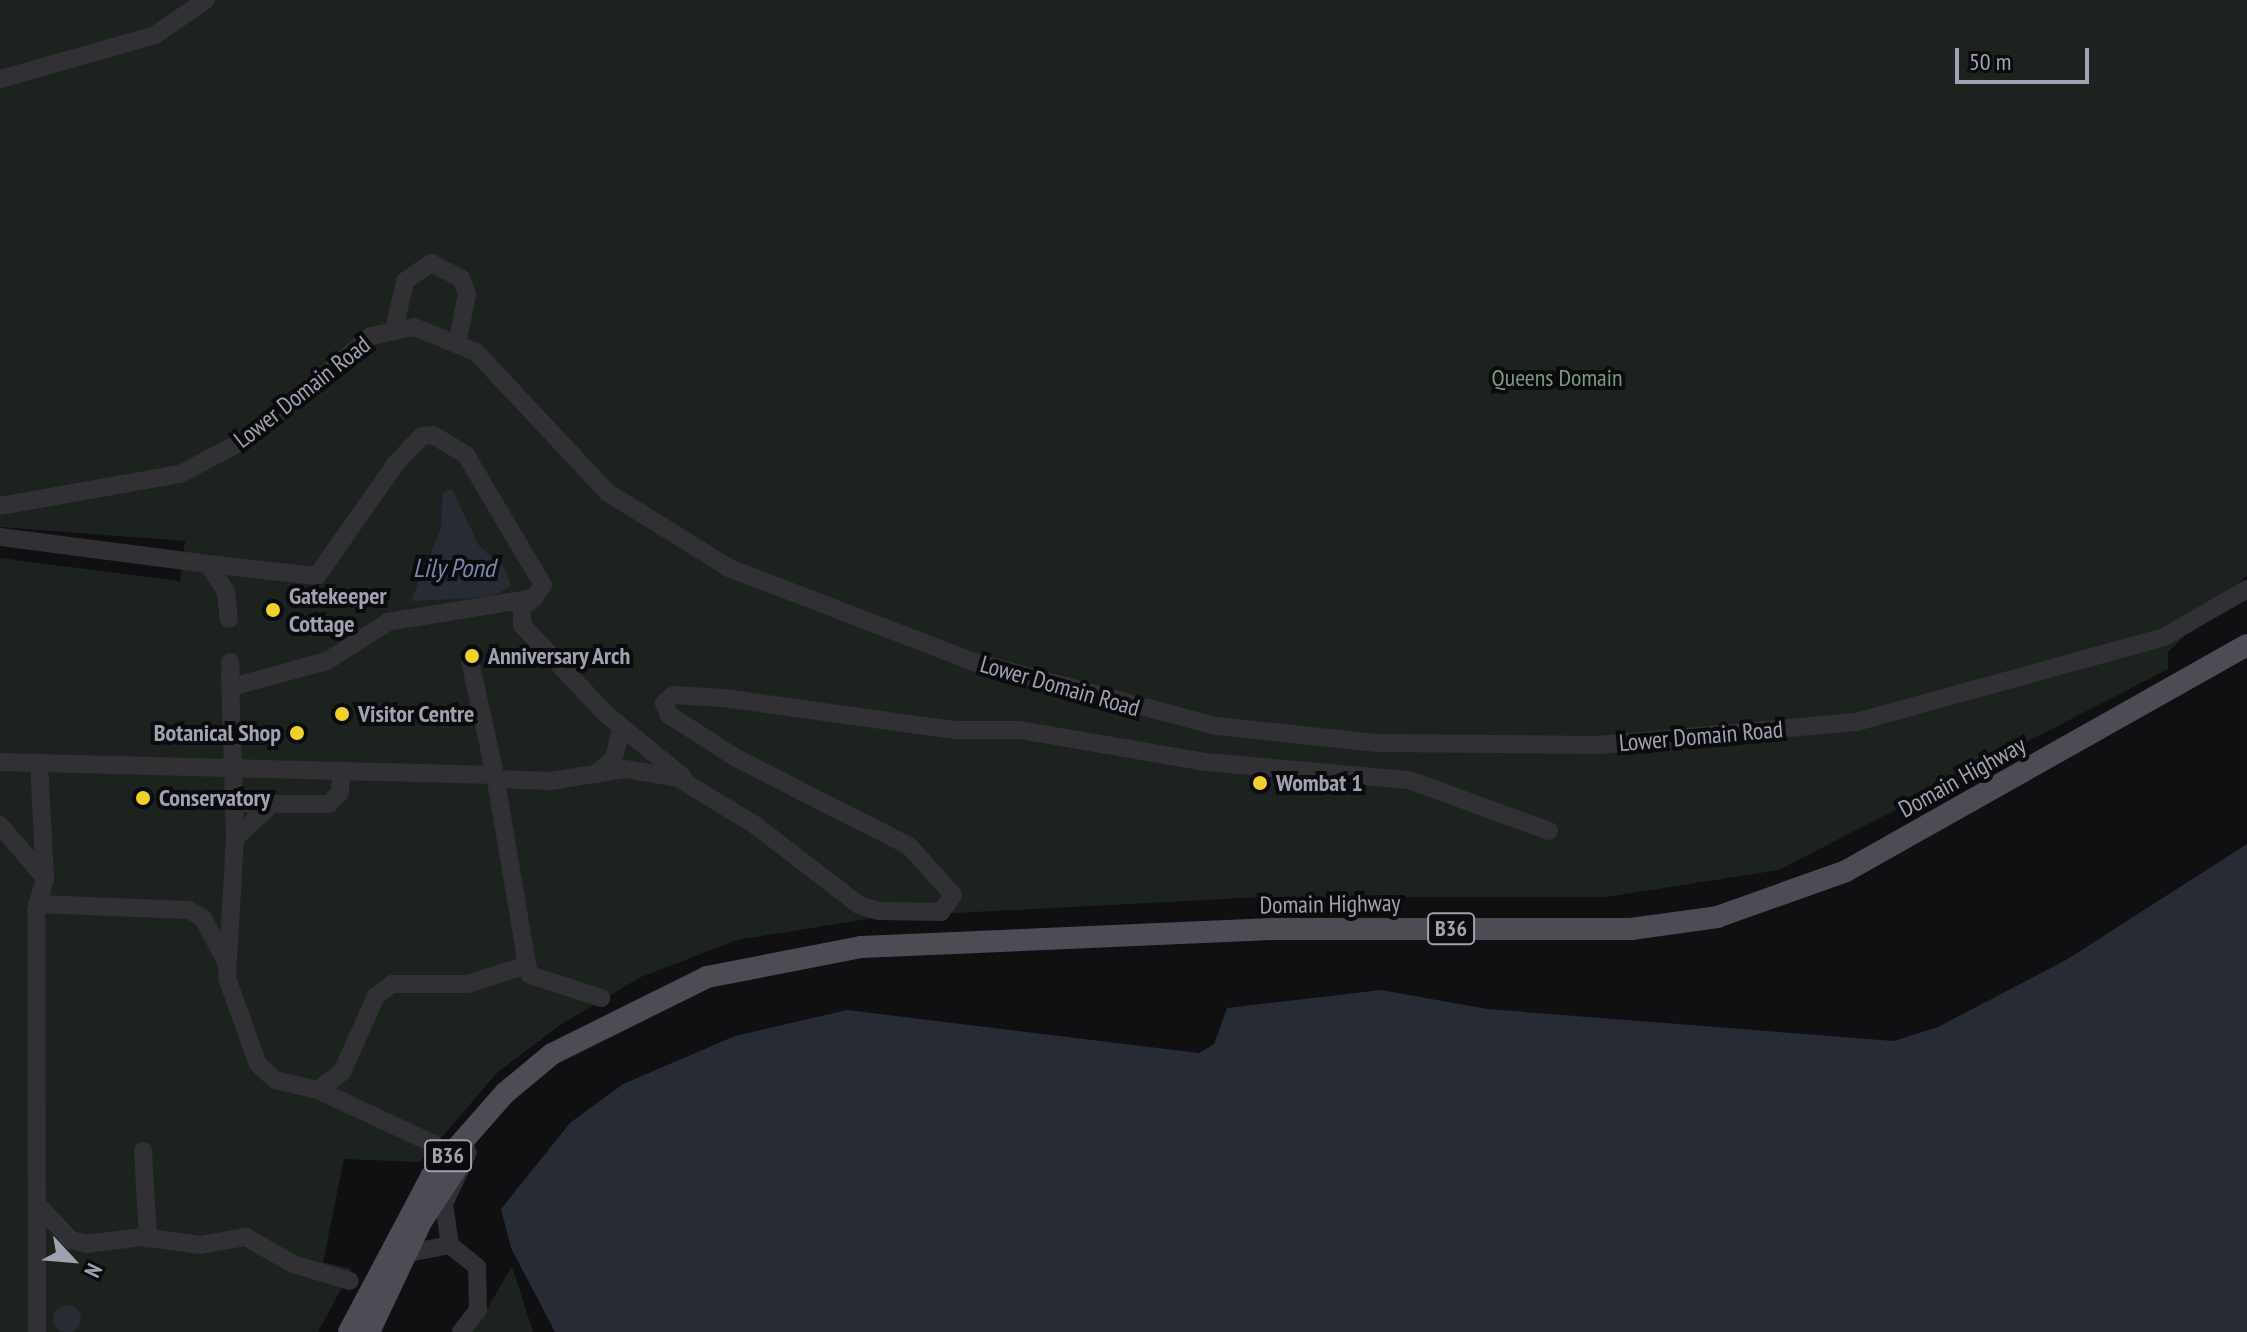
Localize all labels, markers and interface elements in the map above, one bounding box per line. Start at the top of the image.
scale bar [1959,32,2093,82]
text: 50 m [1969,46,2011,77]
street label: Lower Domain Road [228,330,376,454]
park label: Queens Domain [1492,364,1622,392]
water label: Lily Pond [413,552,495,584]
place label: Gatekeeper Cottage [289,582,386,638]
marker: Gatekeeper Cottage [264,601,282,619]
place label: Anniversary Arch [488,642,632,670]
marker: Anniversary Arch [463,647,481,665]
street label: Lower Domain Road [977,649,1143,723]
place label: Visitor Centre [358,700,474,728]
marker: Visitor Centre [333,705,351,723]
street label: Lower Domain Road [1618,714,1784,758]
place label: Botanical Shop [154,719,281,747]
marker: Botanical Shop [288,724,306,742]
street label: Domain Highway [1893,730,2031,824]
place label: Wombat 1 [1276,769,1363,797]
marker: Wombat 1 [1251,774,1269,792]
place label: Conservatory [159,784,270,812]
marker: Conservatory [134,789,152,807]
street label: Domain Highway [1259,888,1401,920]
road number: B36 [1427,911,1475,947]
road number: B36 [424,1138,472,1174]
north arrow [32,1220,112,1300]
text: N [78,1259,109,1282]

